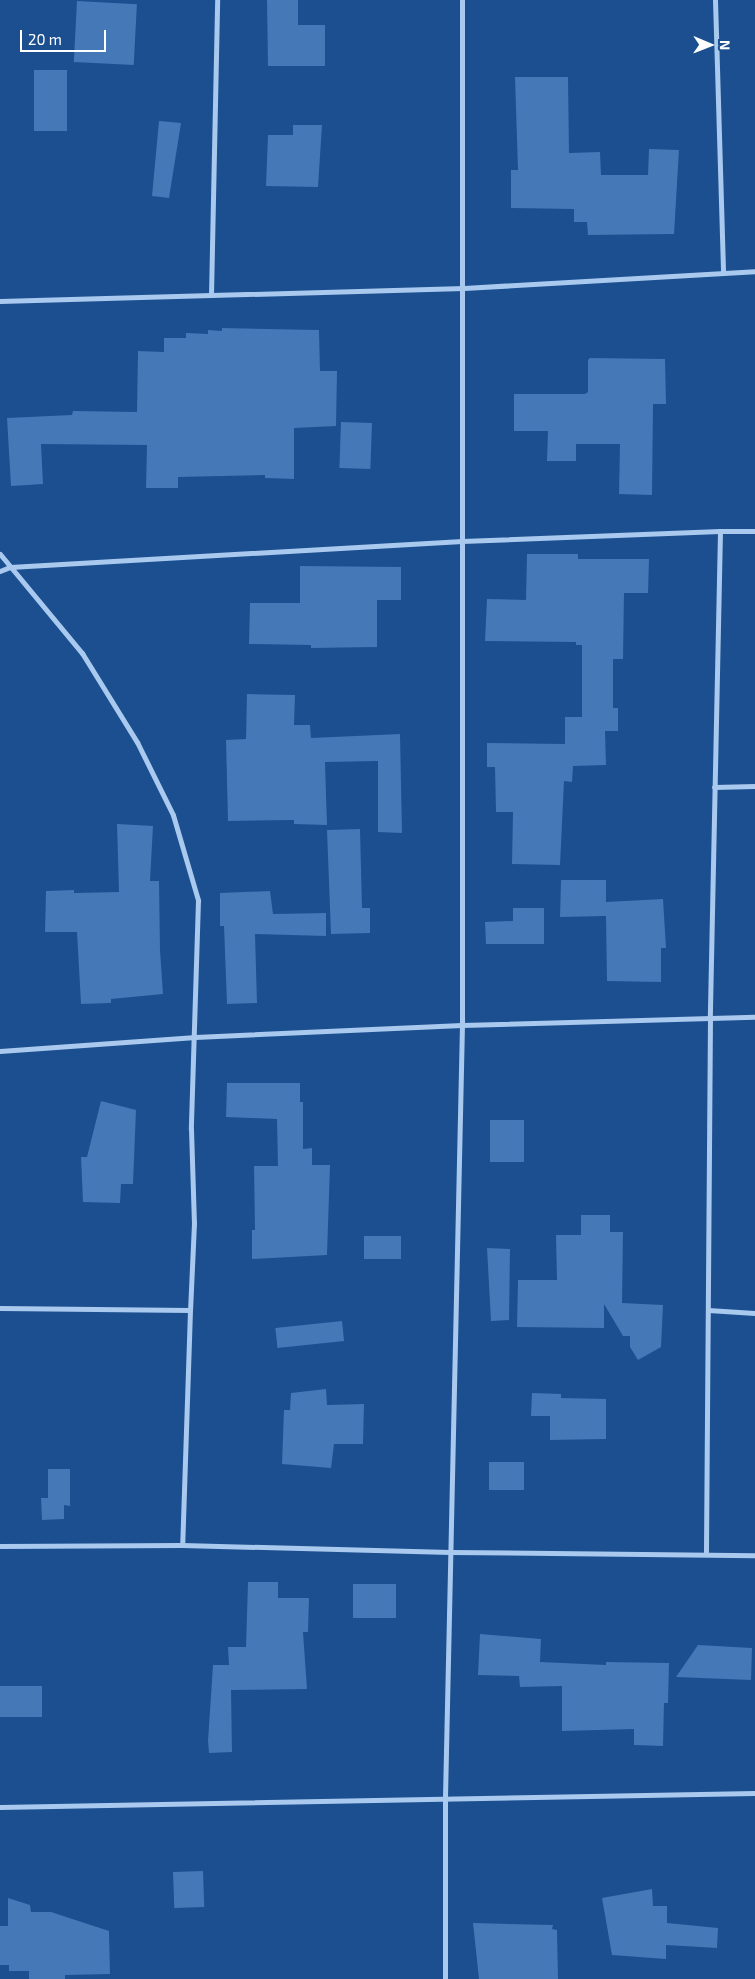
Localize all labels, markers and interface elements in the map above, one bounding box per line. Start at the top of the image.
scale bar [22,20,109,52]
north arrow [685,20,735,70]
text: 20 m [28,30,62,48]
text: N [717,40,734,50]

